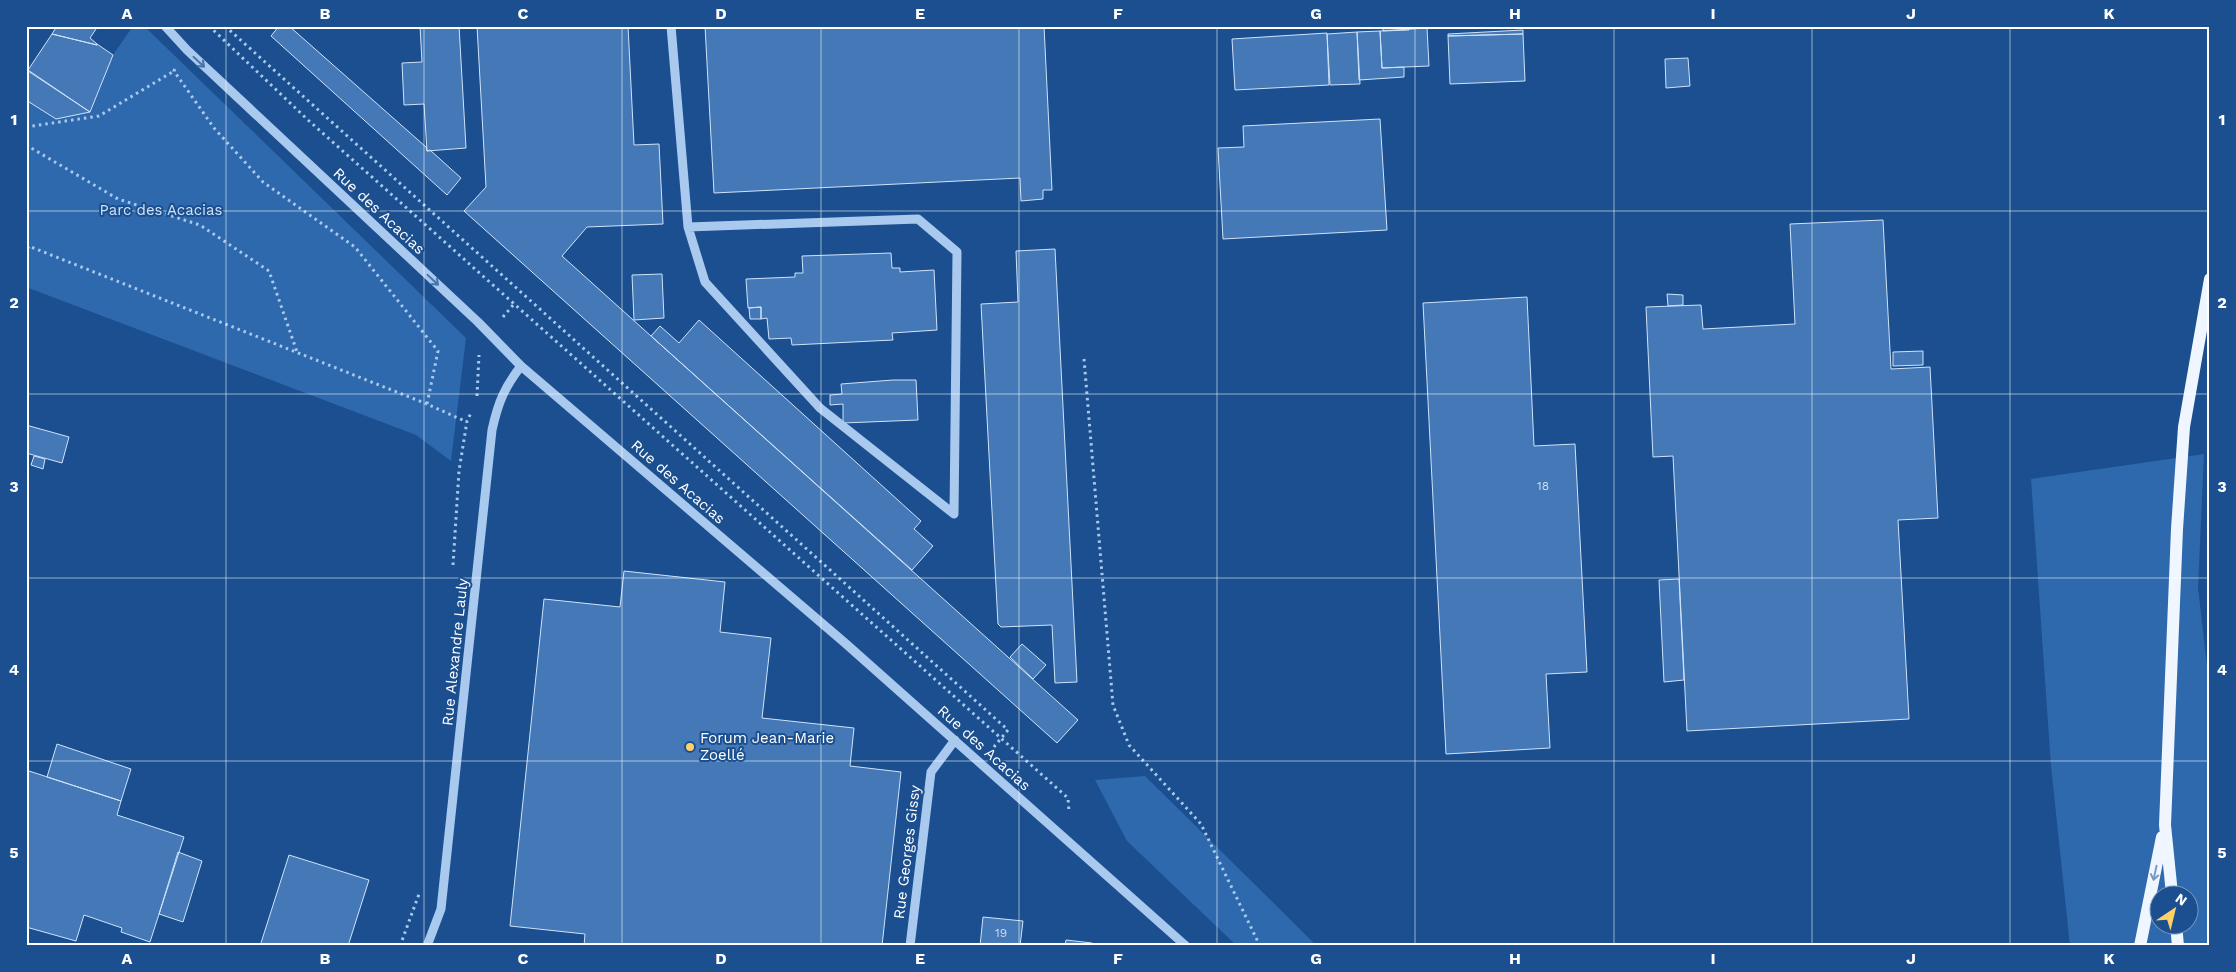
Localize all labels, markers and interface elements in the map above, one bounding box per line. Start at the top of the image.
text: A [122,4,133,23]
text: B [320,4,331,23]
text: C [518,4,529,23]
text: D [715,4,727,23]
text: E [915,4,925,23]
text: F [1113,4,1123,23]
text: G [1310,4,1322,23]
text: H [1509,4,1521,23]
text: I [1710,4,1716,23]
text: J [1906,4,1916,23]
text: K [2103,4,2115,23]
one-way arrow [193,56,205,68]
text: 1 [11,110,17,129]
text: 1 [2219,110,2225,129]
street label: Rue des Acacias [329,164,429,258]
park label: Parc des Acacias [100,201,223,219]
one-way arrow [426,274,439,286]
text: 2 [9,293,19,312]
text: 2 [2217,293,2227,312]
street label: Rue des Acacias [627,436,729,528]
text: 3 [9,477,19,496]
text: 3 [2217,477,2227,496]
house number: 18 [1537,479,1549,493]
street label: Rue Alexandre Lauly [438,577,472,727]
text: 4 [9,660,19,679]
text: 4 [2217,660,2227,679]
street label: Rue des Acacias [934,702,1034,794]
place label: Forum Jean-Marie Zoellé [700,729,834,764]
marker: Forum Jean-Marie Zoellé [684,741,696,753]
street label: Rue Georges Gissy [890,784,924,920]
text: 5 [9,843,19,862]
text: 5 [2217,843,2227,862]
one-way arrow [2150,864,2159,880]
north arrow [2148,884,2198,934]
text: N [2173,890,2190,909]
house number: 19 [995,926,1007,940]
text: A [122,949,133,968]
text: B [320,949,331,968]
text: C [518,949,529,968]
text: D [715,949,727,968]
text: E [915,949,925,968]
text: F [1113,949,1123,968]
text: G [1310,949,1322,968]
text: H [1509,949,1521,968]
text: I [1710,949,1716,968]
text: J [1906,949,1916,968]
text: K [2103,949,2115,968]

